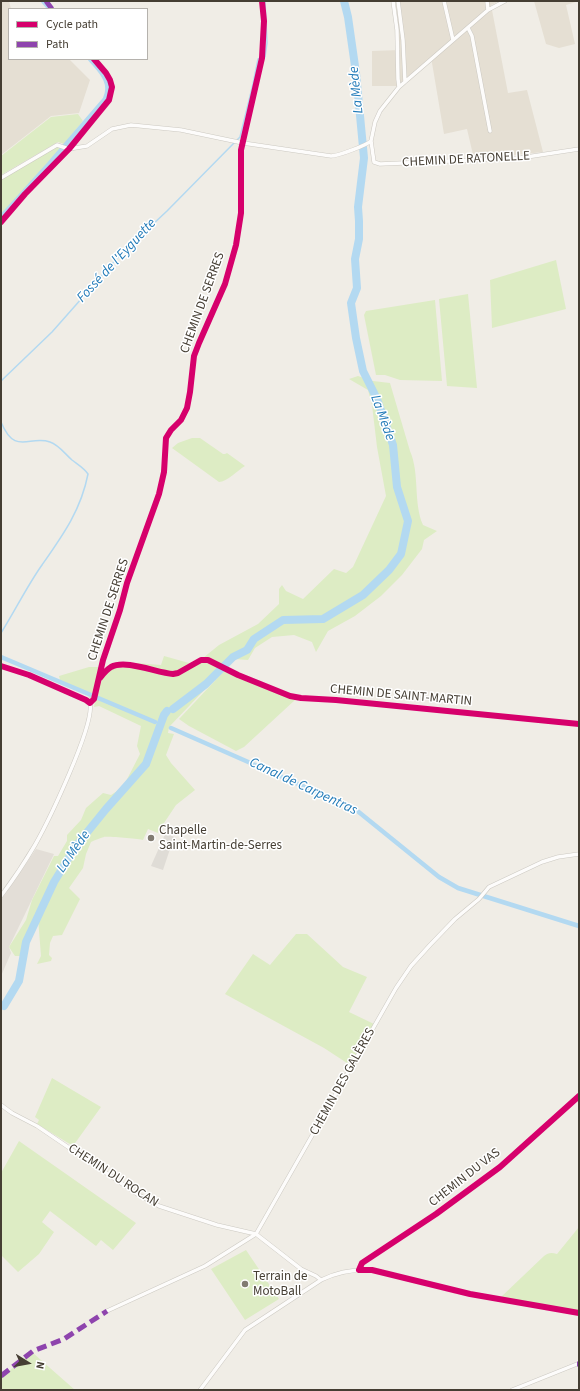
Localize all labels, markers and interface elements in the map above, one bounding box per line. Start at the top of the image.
legend [8,8,148,60]
text: Cycle path [46,16,98,33]
text: Path [46,36,69,53]
water label: La Mède [346,66,368,114]
street label: CHEMIN DE RATONELLE [402,149,530,171]
water label: Fossé de l'Eyguette [74,216,160,306]
street label: CHEMIN DE SERRES [177,250,229,356]
water label: La Mède [366,393,398,443]
street label: CHEMIN DE SERRES [85,557,133,663]
street label: CHEMIN DE SAINT-MARTIN [329,682,473,710]
water label: Canal de Carpentras [246,755,360,819]
place label: Chapelle Saint-Martin-de-Serres [159,823,282,854]
water label: La Mède [54,828,94,876]
marker: Chapelle Saint-Martin-de-Serres [146,833,156,843]
street label: CHEMIN DES GALÈRES [307,1026,379,1138]
street label: CHEMIN DU ROCAN [65,1141,161,1211]
street label: CHEMIN DU VAS [426,1145,504,1211]
place label: Terrain de MotoBall [253,1269,307,1300]
marker: Terrain de MotoBall [240,1279,250,1289]
north arrow [8,1343,48,1383]
text: N [32,1360,48,1370]

